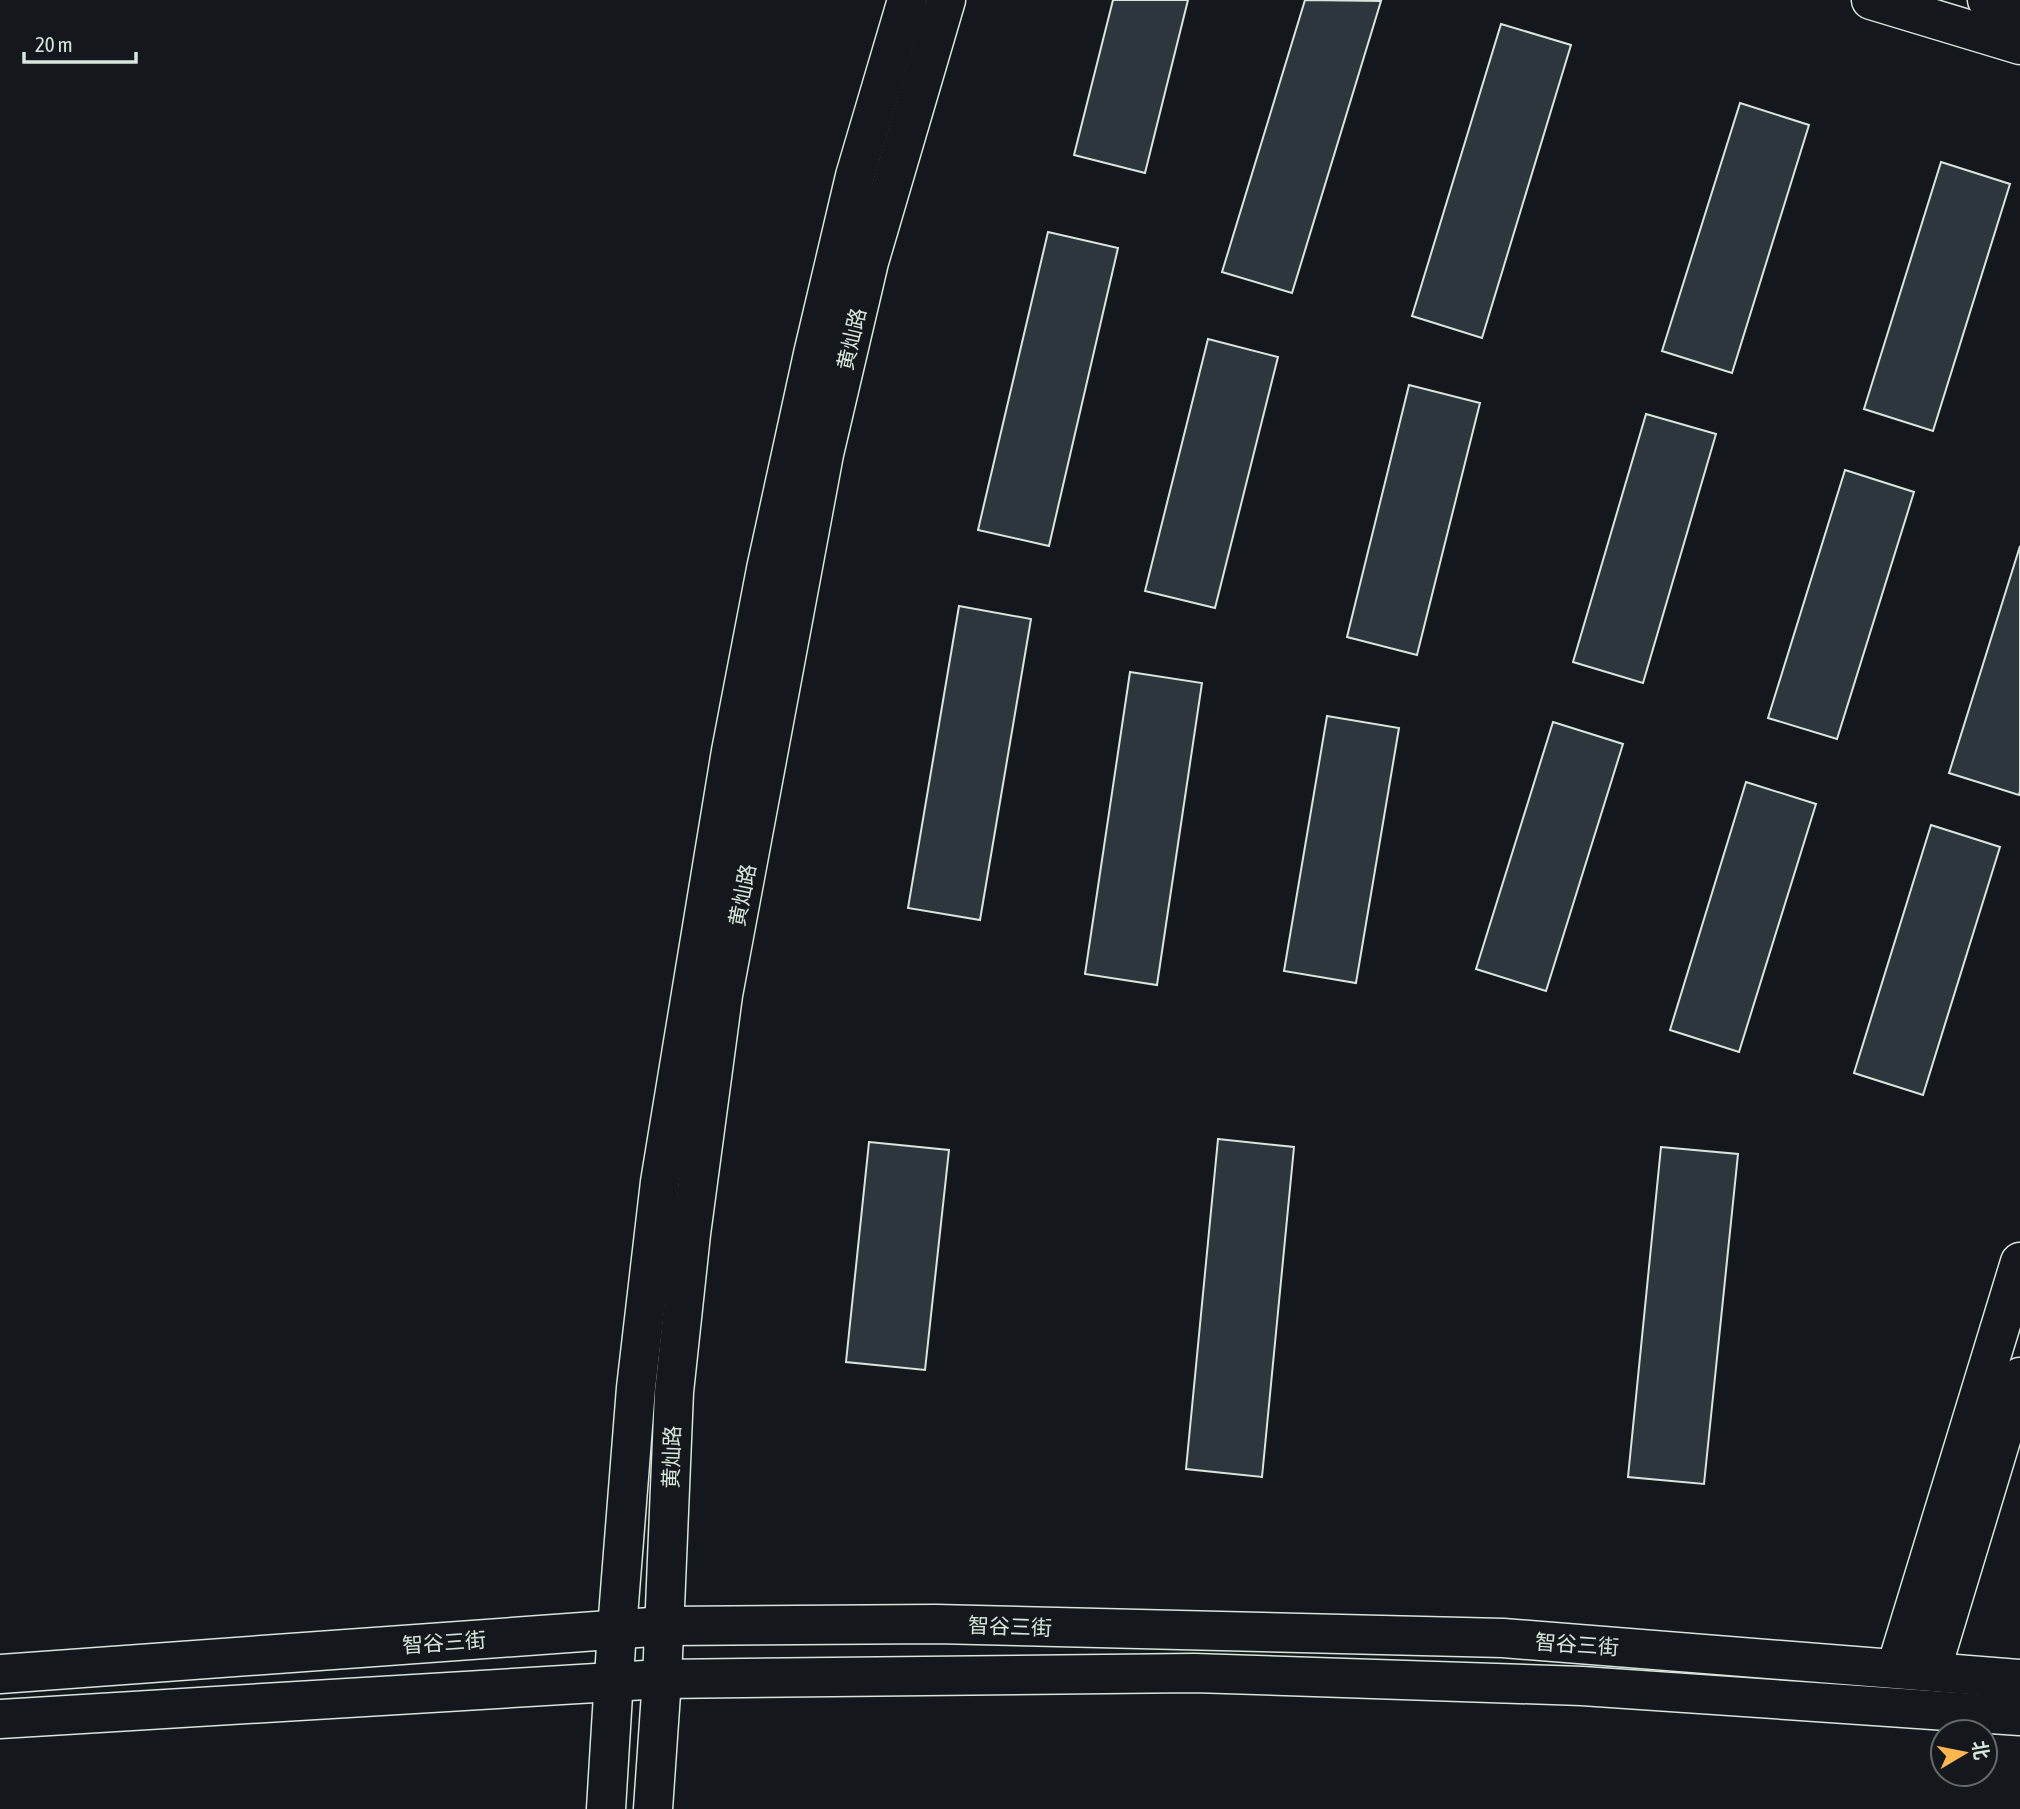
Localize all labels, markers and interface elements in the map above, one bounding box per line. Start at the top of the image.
scale bar [24,21,136,65]
text: 20 m [35,32,73,56]
street label: 黄灿路 [832,306,870,372]
street label: 黄灿路 [724,862,760,928]
street label: 黄灿路 [658,1425,684,1489]
street label: 智谷三街 [968,1613,1052,1639]
street label: 智谷三街 [401,1627,487,1657]
street label: 智谷三街 [1534,1629,1620,1659]
north arrow [1929,1718,1999,1788]
text: 北 [1968,1739,1993,1761]

